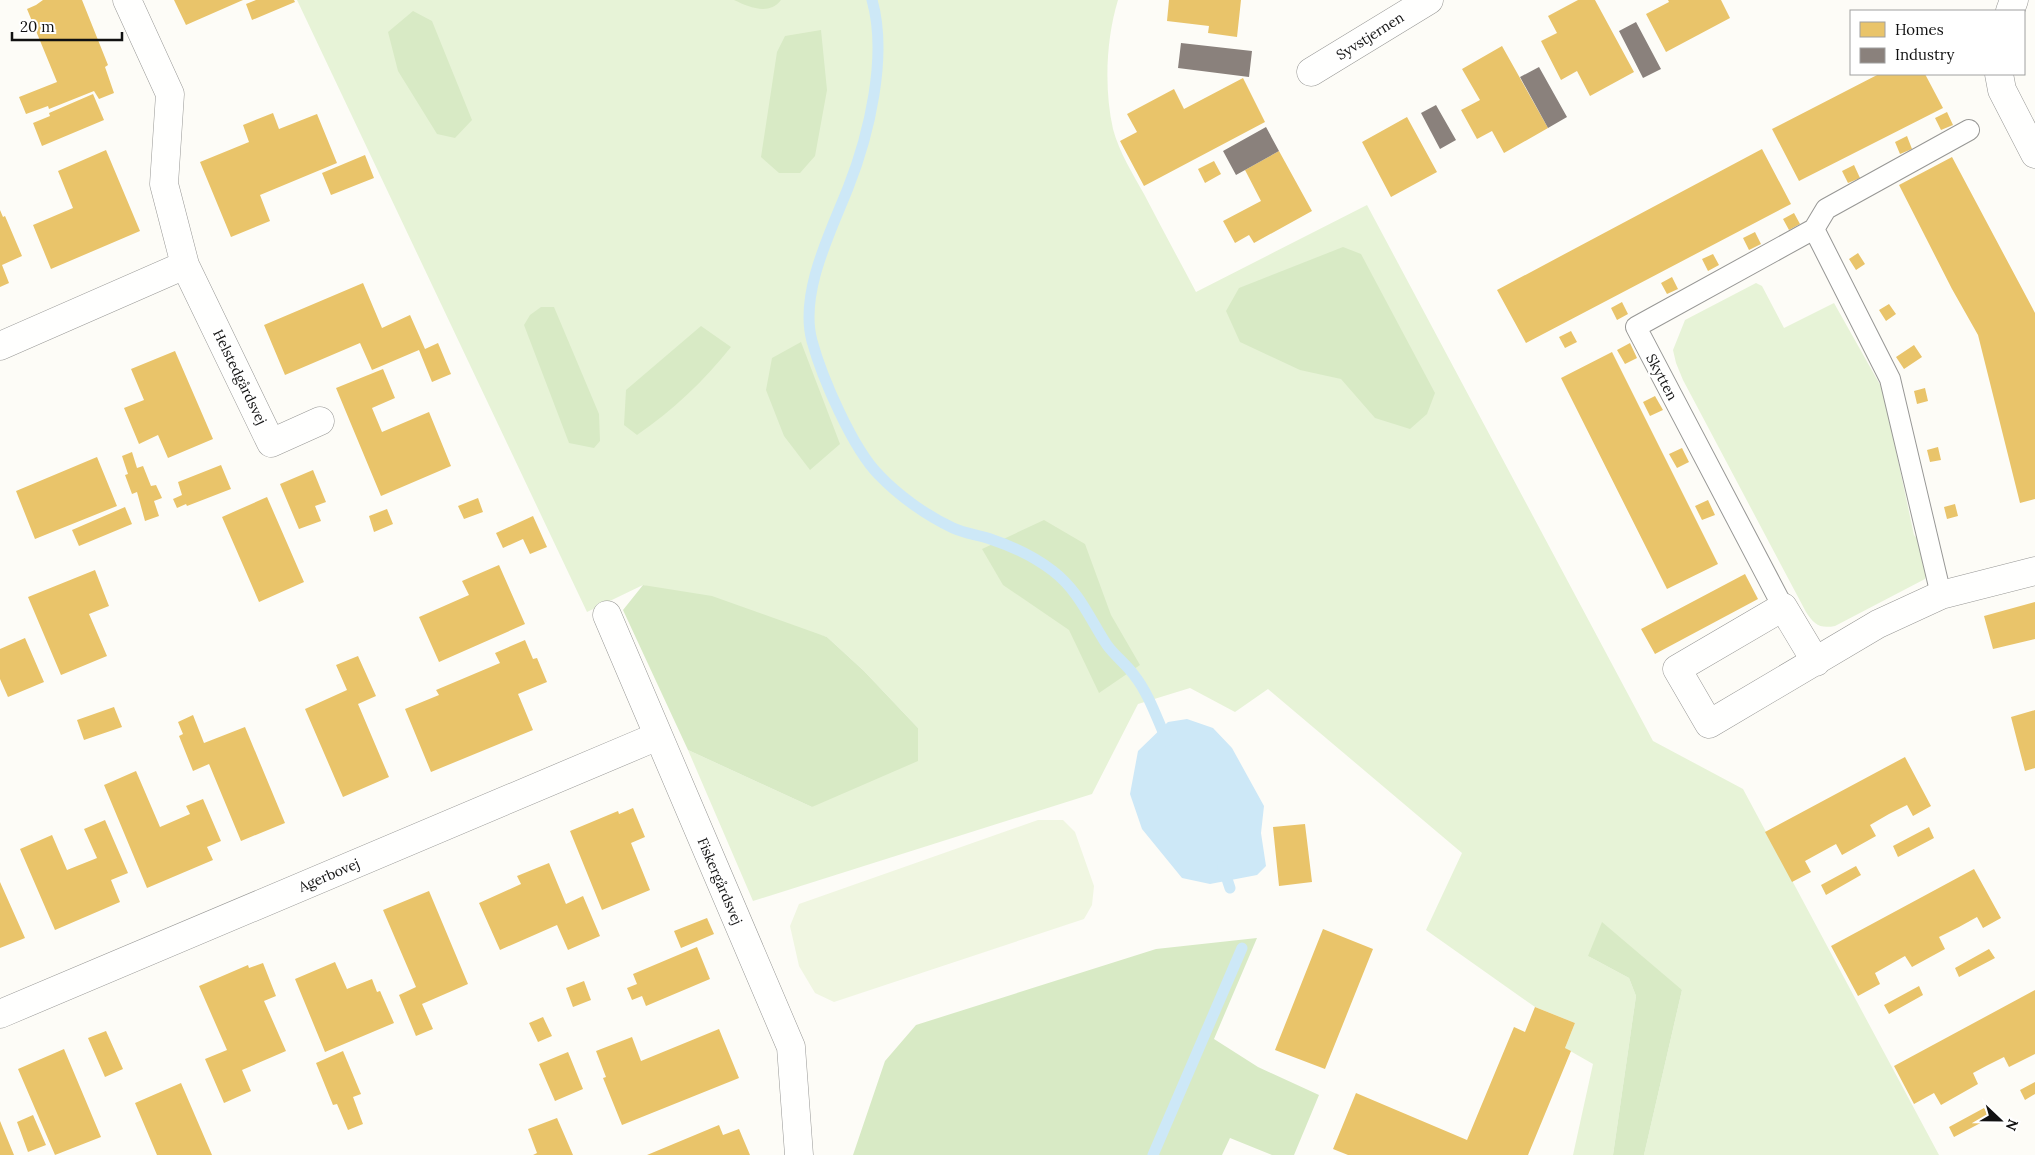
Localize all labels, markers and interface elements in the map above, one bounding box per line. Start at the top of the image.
street label: Syvstjernen [1333,8,1407,64]
scale bar [12,10,122,42]
legend [1850,10,2025,75]
text: 20 m [20,17,55,36]
text: Homes [1895,20,1944,39]
text: Industry [1895,45,1954,64]
street label: Helstedgårdsvej [209,326,271,428]
street label: Skytten [1642,351,1682,404]
street label: Fiskergårdsvej [694,835,746,927]
street label: Agerbovej [295,854,362,896]
north arrow [1975,1095,2025,1145]
text: N [2002,1116,2022,1133]

